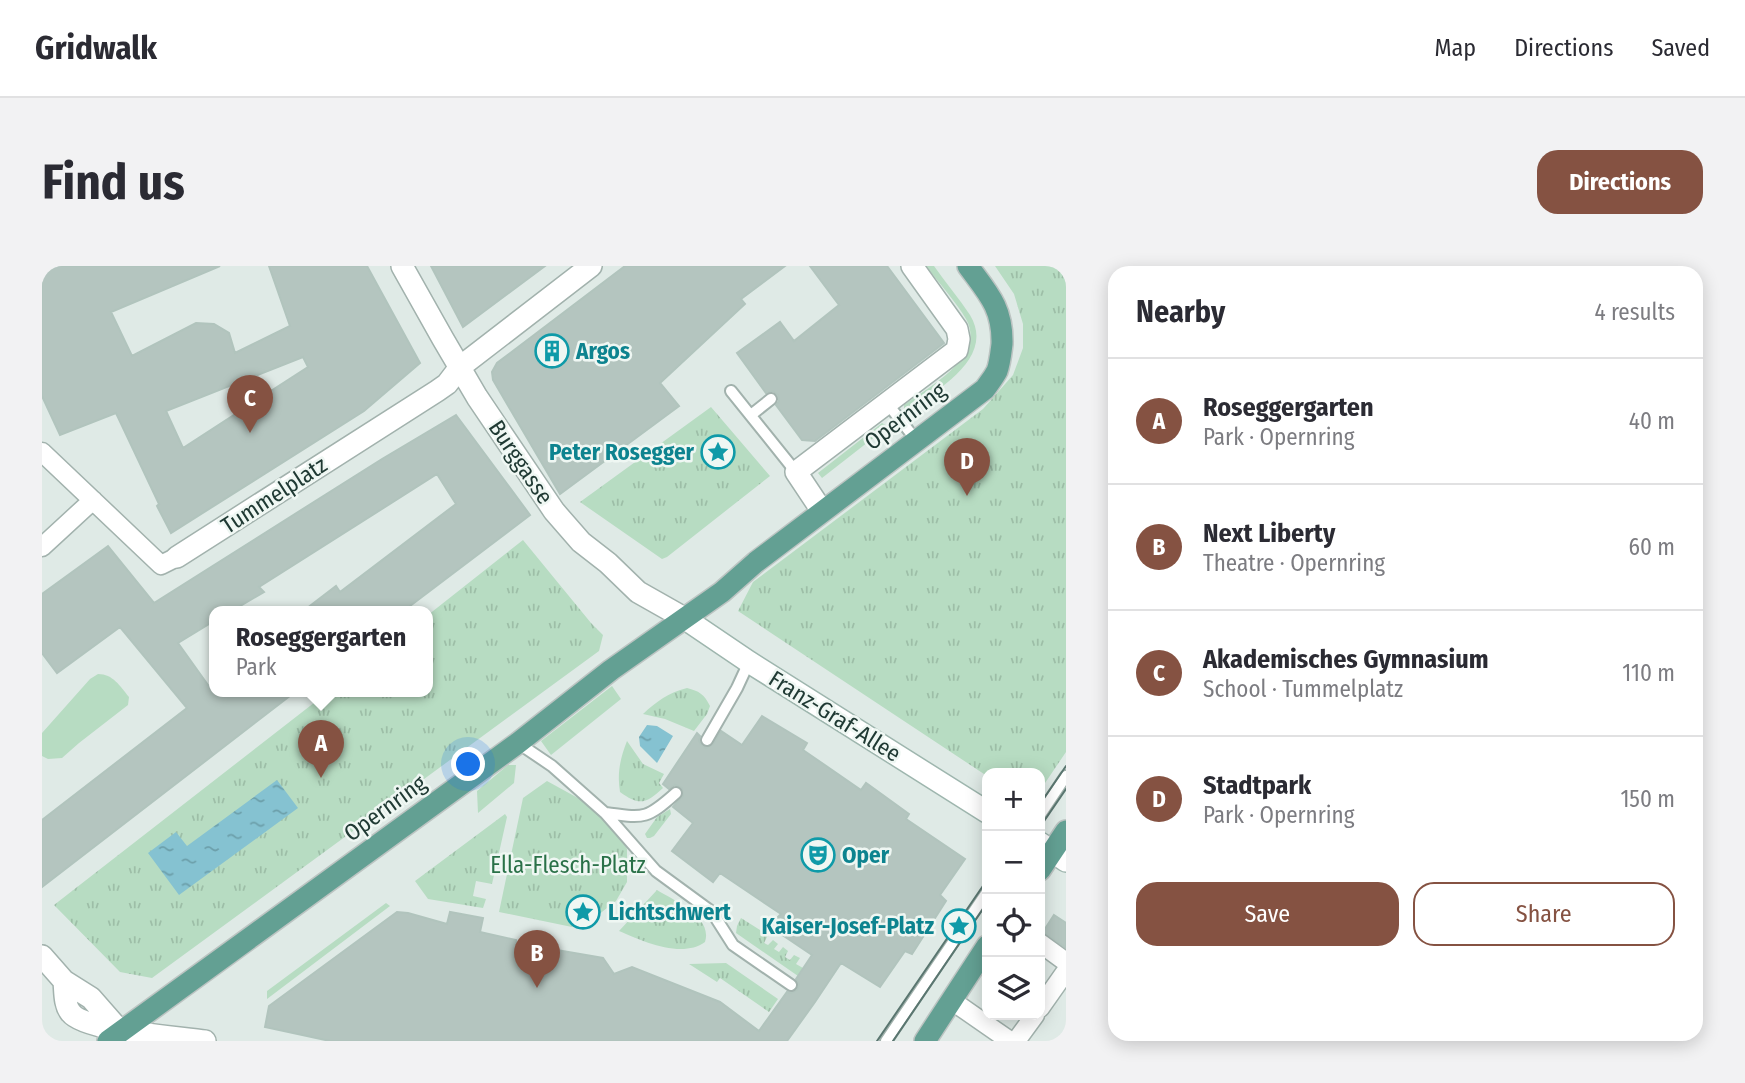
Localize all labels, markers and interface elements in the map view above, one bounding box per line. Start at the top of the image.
text: Gridwalk [35,28,157,68]
text: Map [1435,34,1476,62]
text: Directions [1514,34,1613,62]
text: Saved [1651,34,1710,62]
button: Directions [1537,150,1703,214]
text: Find us [42,153,185,212]
text: Nearby [1136,294,1225,330]
text: 4 results [1594,298,1675,326]
building icon: Argos [533,332,571,370]
place label: Argos [575,337,630,365]
pin: C [227,375,273,433]
street label: Opernring [859,376,951,456]
text: Roseggergarten [1203,392,1374,423]
text: A [1153,407,1165,435]
text: 40 m [1629,407,1675,435]
street label: Burggasse [483,415,559,509]
text: Park · Opernring [1203,423,1354,451]
place icon: Peter Rosegger [699,433,737,471]
place label: Peter Rosegger [549,438,695,466]
pin: D [944,438,990,496]
street label: Tummelplatz [216,450,332,540]
text: Next Liberty [1203,518,1335,549]
text: B [1153,533,1165,561]
text: 60 m [1629,533,1675,561]
text: Theatre · Opernring [1203,549,1385,577]
popup [209,606,433,697]
text: Roseggergarten [236,622,406,653]
text: Akademisches Gymnasium [1203,644,1489,675]
text: Park [236,653,277,681]
text: C [1153,659,1165,687]
text: 110 m [1622,659,1675,687]
street label: Franz-Graf-Allee [764,664,906,768]
text: School · Tummelplatz [1203,675,1403,703]
pin: A [298,720,344,778]
your location [451,747,485,781]
map controls [982,768,1045,1020]
button: + [982,768,1045,831]
street label: Opernring [338,769,432,847]
text: Stadtpark [1203,770,1311,801]
text: D [1152,785,1166,813]
text: 150 m [1620,785,1675,813]
text: Park · Opernring [1203,801,1354,829]
button: − [982,831,1045,894]
theatre icon: Oper [799,836,837,874]
place label: Oper [842,841,890,869]
park label: Ella-Flesch-Platz [490,851,646,879]
button: Save [1136,882,1399,946]
button: Share [1413,882,1675,946]
place icon: Lichtschwert [564,893,602,931]
button: locate [982,894,1045,957]
place label: Lichtschwert [608,898,732,926]
place icon: Kaiser-Josef-Platz [940,907,978,945]
place label: Kaiser-Josef-Platz [762,912,934,940]
pin: B [514,930,560,988]
button: layers [982,957,1045,1020]

